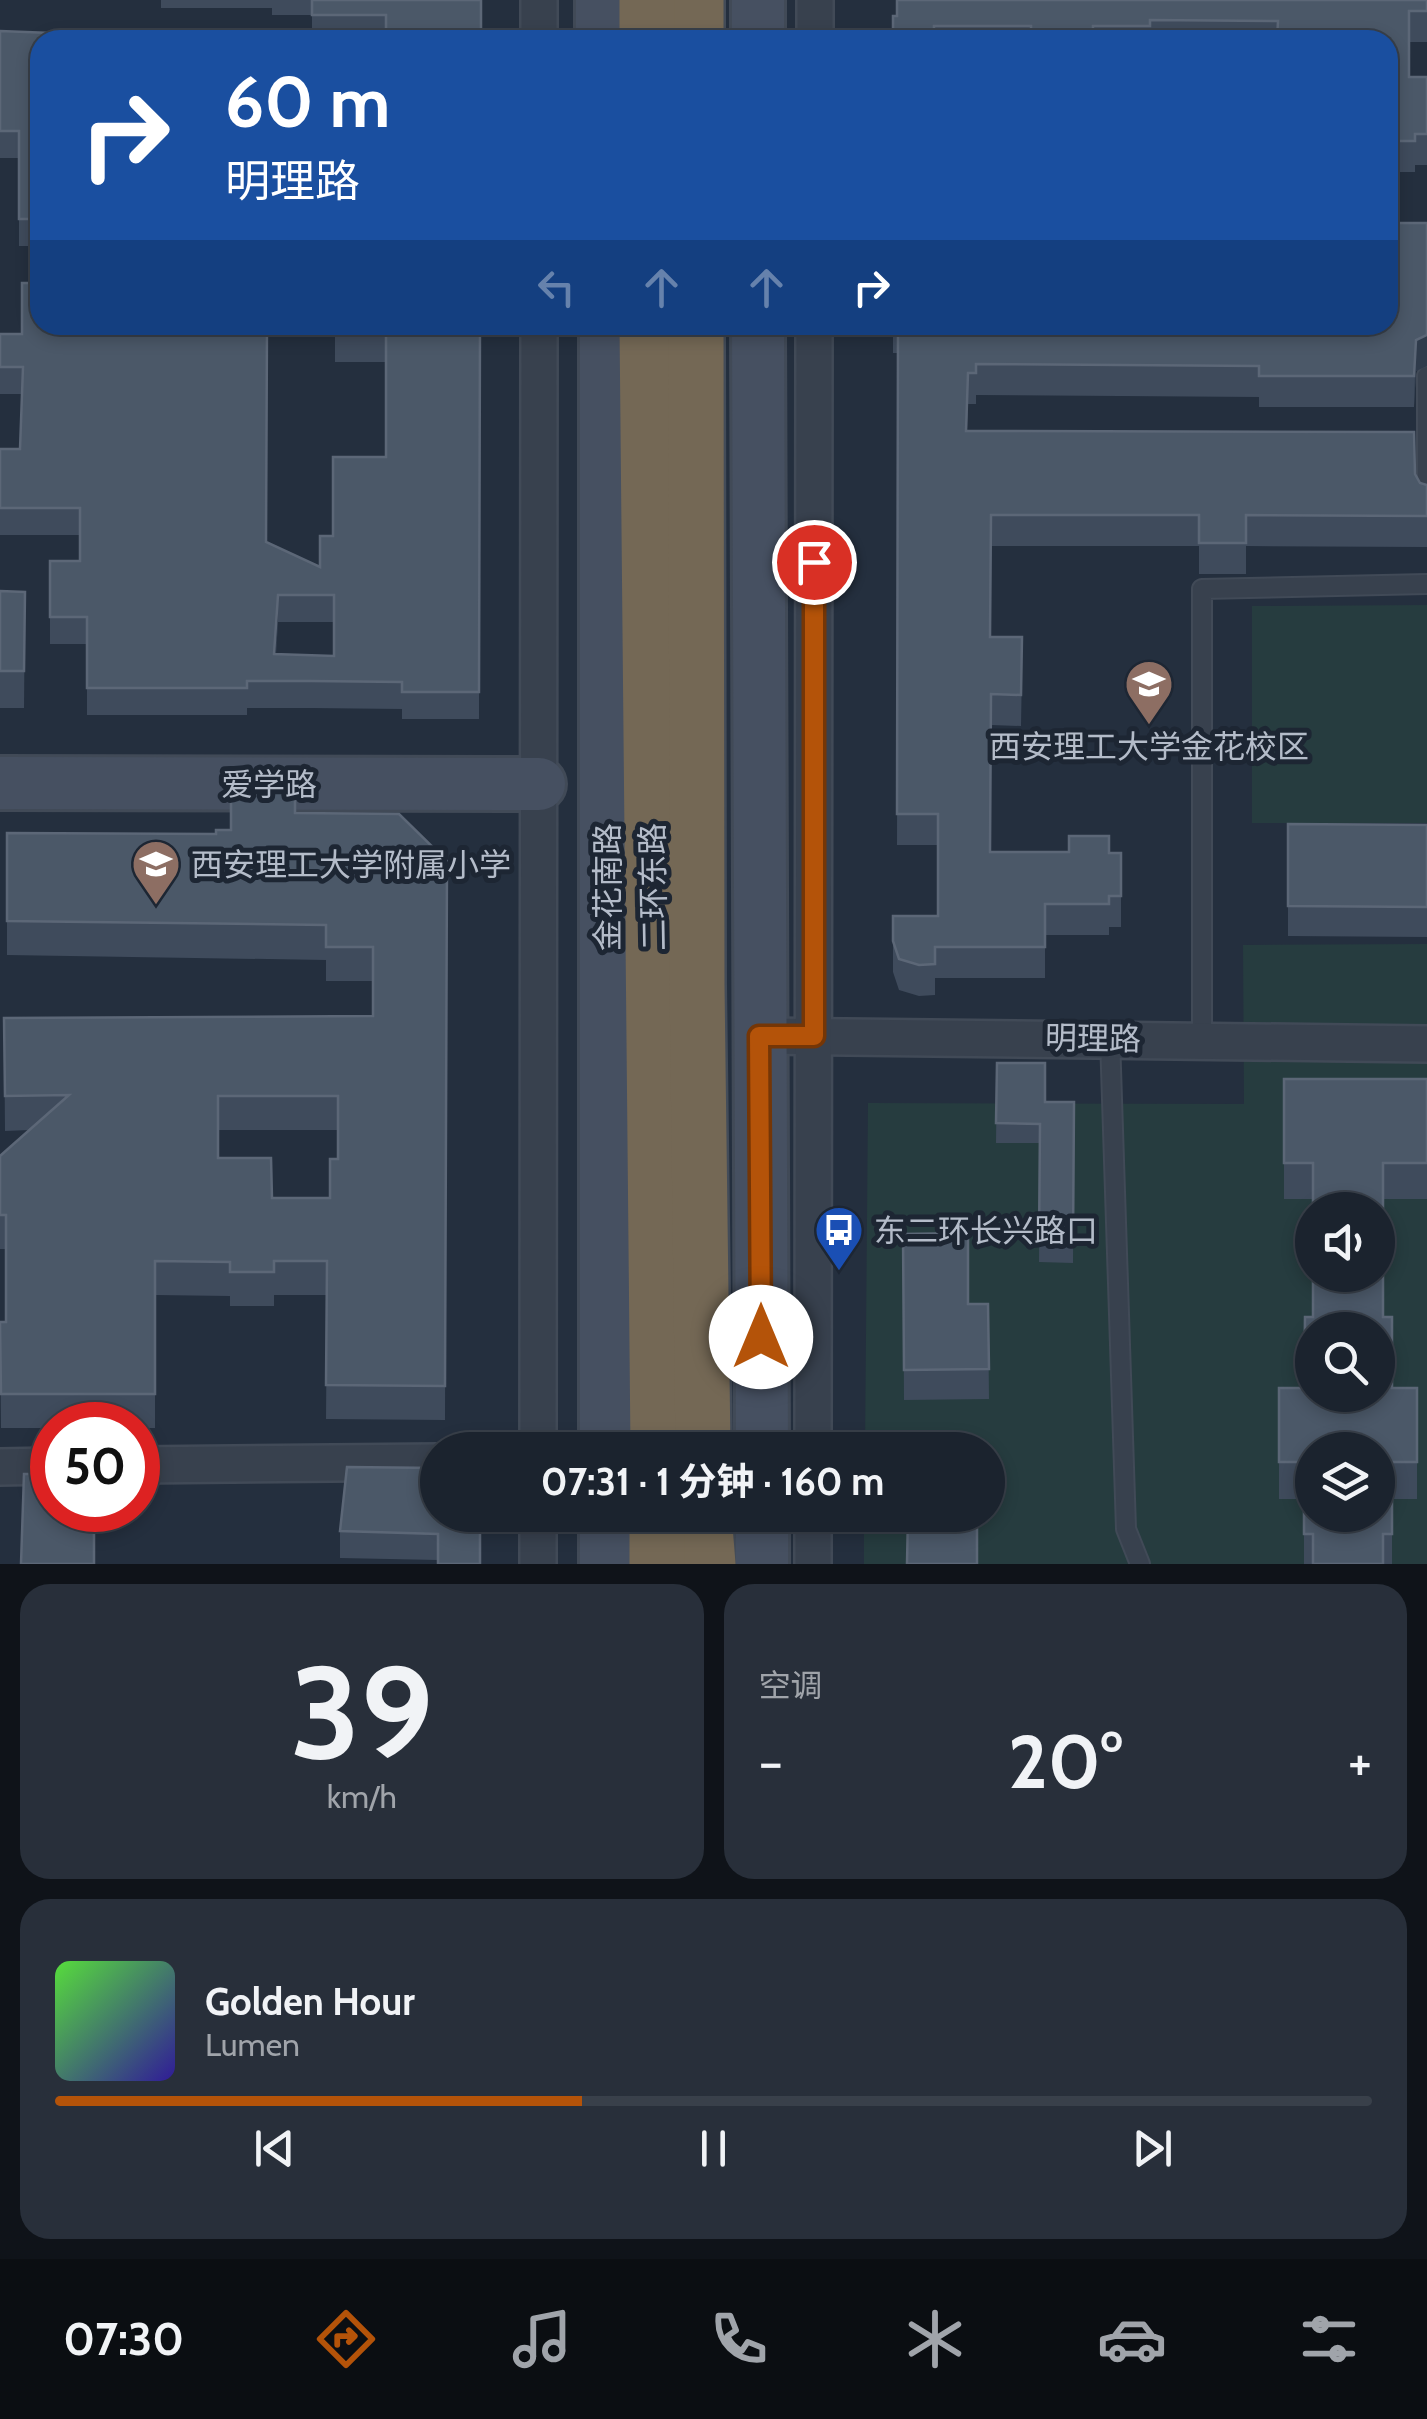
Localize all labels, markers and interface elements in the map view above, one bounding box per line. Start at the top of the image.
text: 60 m [225,59,390,145]
icon: right [60,70,190,200]
text: 明理路 [225,154,360,208]
icon: left [529,260,584,315]
icon: ahead [634,260,689,315]
icon: ahead [739,260,794,315]
icon: right [844,260,899,315]
pin [772,520,857,605]
icon: arrive [787,535,842,590]
school or university icon: 西安理工大学金花校区 [1123,658,1175,726]
place label: 西安理工大学金花校区 [989,727,1309,766]
street label: 爱学路 [221,765,317,804]
street label: 金花南路 [588,823,627,951]
street label: 二环东路 [632,823,674,951]
school or university icon: 西安理工大学附属小学 [130,838,182,906]
place label: 西安理工大学附属小学 [191,845,511,884]
street label: 明理路 [1045,1018,1141,1058]
map controls [1295,1192,1395,1532]
button: sound [1295,1192,1395,1292]
bus stop icon: 东二环长兴路口 [813,1204,865,1272]
place label: 东二环长兴路口 [874,1211,1098,1250]
position arrow [709,1285,813,1389]
button: search [1295,1312,1395,1412]
speed limit sign: 50 [30,1402,160,1532]
button: layers [1295,1432,1395,1532]
text: 07:31 · 1 分钟 · 160 m [541,1458,884,1505]
text: 39 [290,1633,433,1791]
text: 空调 [759,1666,823,1705]
text: 20° [1008,1716,1122,1807]
text: − [759,1728,783,1795]
text: + [1348,1728,1372,1795]
text: km/h [327,1777,397,1816]
text: Golden Hour [205,1978,415,2025]
text: Lumen [205,2025,300,2064]
icon: previous [247,2121,302,2176]
icon: pause [686,2121,741,2176]
icon: next [1125,2121,1180,2176]
icon: directions [311,2304,381,2374]
icon: music [507,2304,577,2374]
icon: phone [704,2304,774,2374]
icon: climate [900,2304,970,2374]
icon: car [1097,2304,1167,2374]
icon: filters [1294,2304,1364,2374]
text: 07:30 [63,2312,184,2366]

